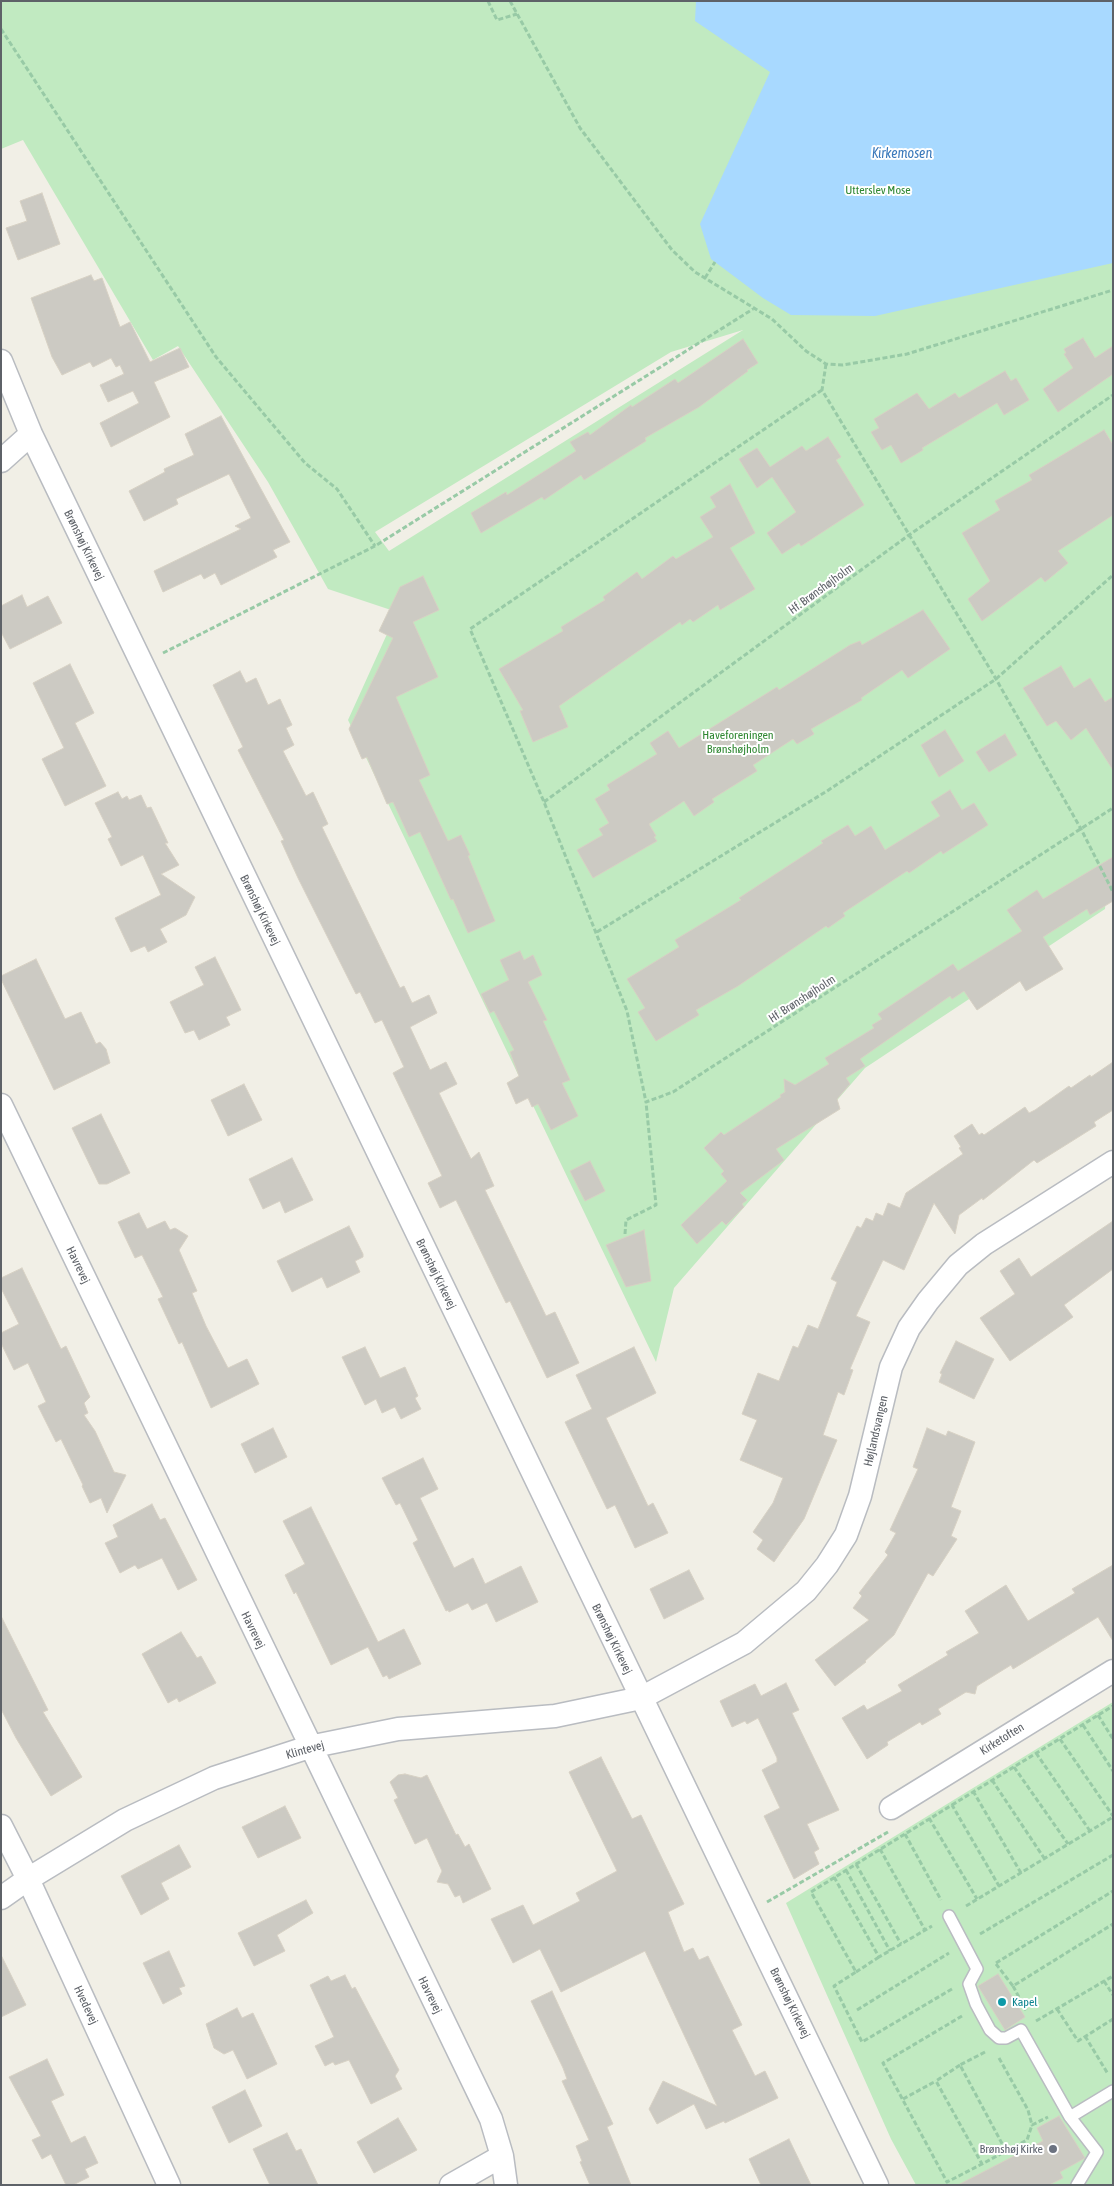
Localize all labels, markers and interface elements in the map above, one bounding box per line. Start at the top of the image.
water label: Kirkemosen [872,146,932,162]
park label: Utterslev Mose [845,183,911,197]
street label: Brønshøj Kirkevej [61,508,107,582]
street label: Hf. Brønshøjholm [786,561,856,617]
park label: Haveforeningen Brønshøjholm [702,728,774,756]
street label: Brønshøj Kirkevej [237,873,283,947]
street label: Hf. Brønshøjholm [766,972,838,1026]
street label: Brønshøj Kirkevej [413,1237,459,1311]
street label: Havrevej [63,1244,93,1286]
street label: Højlandsvangen [861,1394,891,1468]
street label: Brønshøj Kirkevej [589,1602,635,1676]
street label: Havrevej [238,1609,268,1651]
street label: Kirketoften [977,1720,1027,1758]
street label: Klintevej [284,1738,326,1762]
street label: Brønshøj Kirkevej [767,1966,813,2040]
street label: Havrevej [415,1974,445,2016]
street label: Hvedevej [71,1983,101,2027]
place label: Kapel [1012,1995,1038,2009]
marker: Kapel [996,1996,1008,2008]
place label: Brønshøj Kirke [980,2142,1043,2156]
marker: Brønshøj Kirke [1047,2143,1059,2155]

